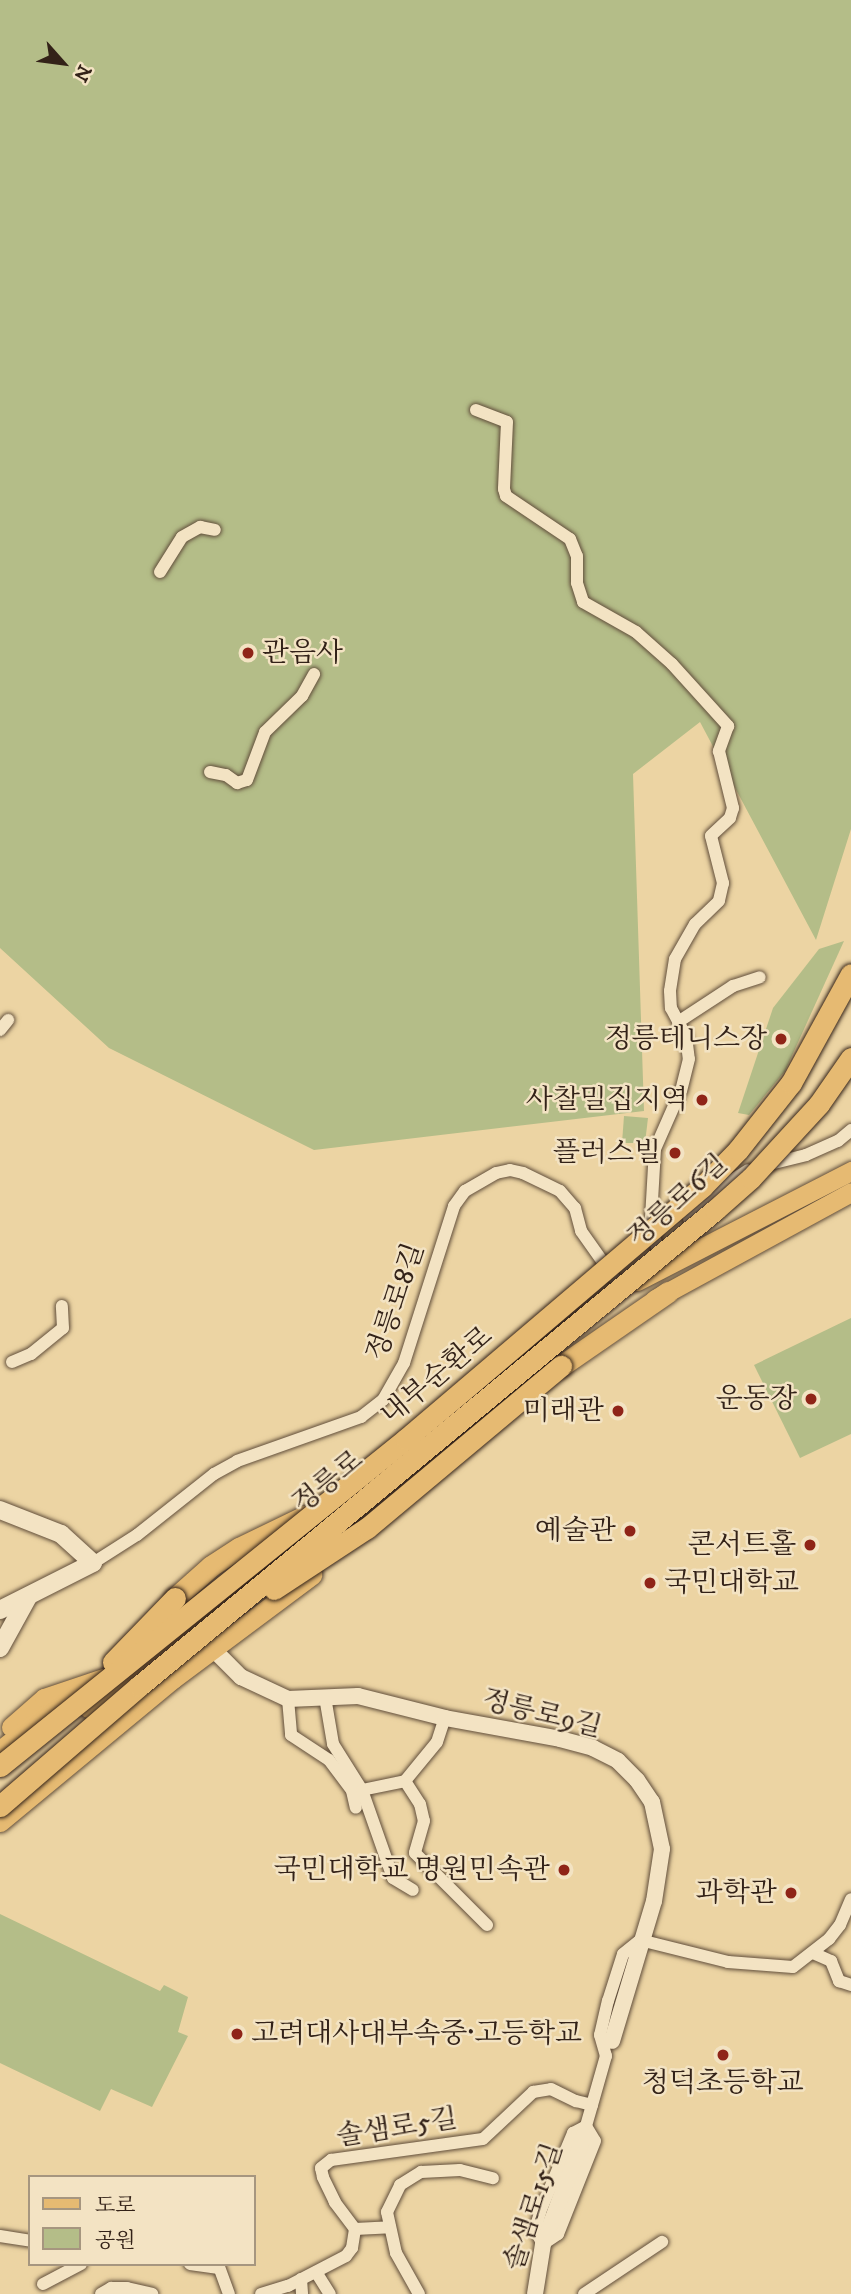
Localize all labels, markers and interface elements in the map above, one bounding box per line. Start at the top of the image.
north arrow [28,28,98,98]
text: N [68,61,96,85]
place label: 관음사 [262,636,343,670]
marker: 관음사 [240,645,256,661]
place label: 정릉테니스장 [605,1022,767,1056]
marker: 정릉테니스장 [773,1031,789,1047]
place label: 사찰밀집지역 [526,1083,688,1117]
marker: 사찰밀집지역 [694,1092,710,1108]
place label: 플러스빌 [553,1136,661,1170]
marker: 플러스빌 [667,1145,683,1161]
street label: 정릉로6길 [621,1147,735,1255]
street label: 정릉로8길 [360,1239,432,1365]
street label: 내부순환로 [374,1320,500,1432]
place label: 운동장 [716,1382,797,1416]
marker: 운동장 [803,1391,819,1407]
place label: 미래관 [523,1394,604,1428]
marker: 미래관 [610,1403,626,1419]
street label: 정릉로 [286,1443,370,1521]
place label: 예술관 [535,1514,616,1548]
marker: 예술관 [622,1523,638,1539]
place label: 콘서트홀 [688,1528,796,1562]
marker: 콘서트홀 [802,1537,818,1553]
place label: 국민대학교 [664,1566,799,1600]
marker: 국민대학교 [642,1575,658,1591]
street label: 정릉로9길 [479,1683,605,1745]
place label: 국민대학교 명원민속관 [274,1853,550,1887]
marker: 국민대학교 명원민속관 [556,1862,572,1878]
place label: 과학관 [696,1876,777,1910]
marker: 과학관 [783,1885,799,1901]
place label: 고려대사대부속중·고등학교 [251,2017,582,2051]
marker: 고려대사대부속중·고등학교 [229,2026,245,2042]
marker: 청덕초등학교 [715,2047,731,2063]
place label: 청덕초등학교 [642,2066,804,2100]
street label: 솔샘로5길 [334,2102,460,2154]
street label: 솔샘로15길 [498,2139,570,2275]
legend [28,2175,256,2266]
text: 도로 [95,2193,136,2219]
text: 공원 [95,2228,136,2254]

